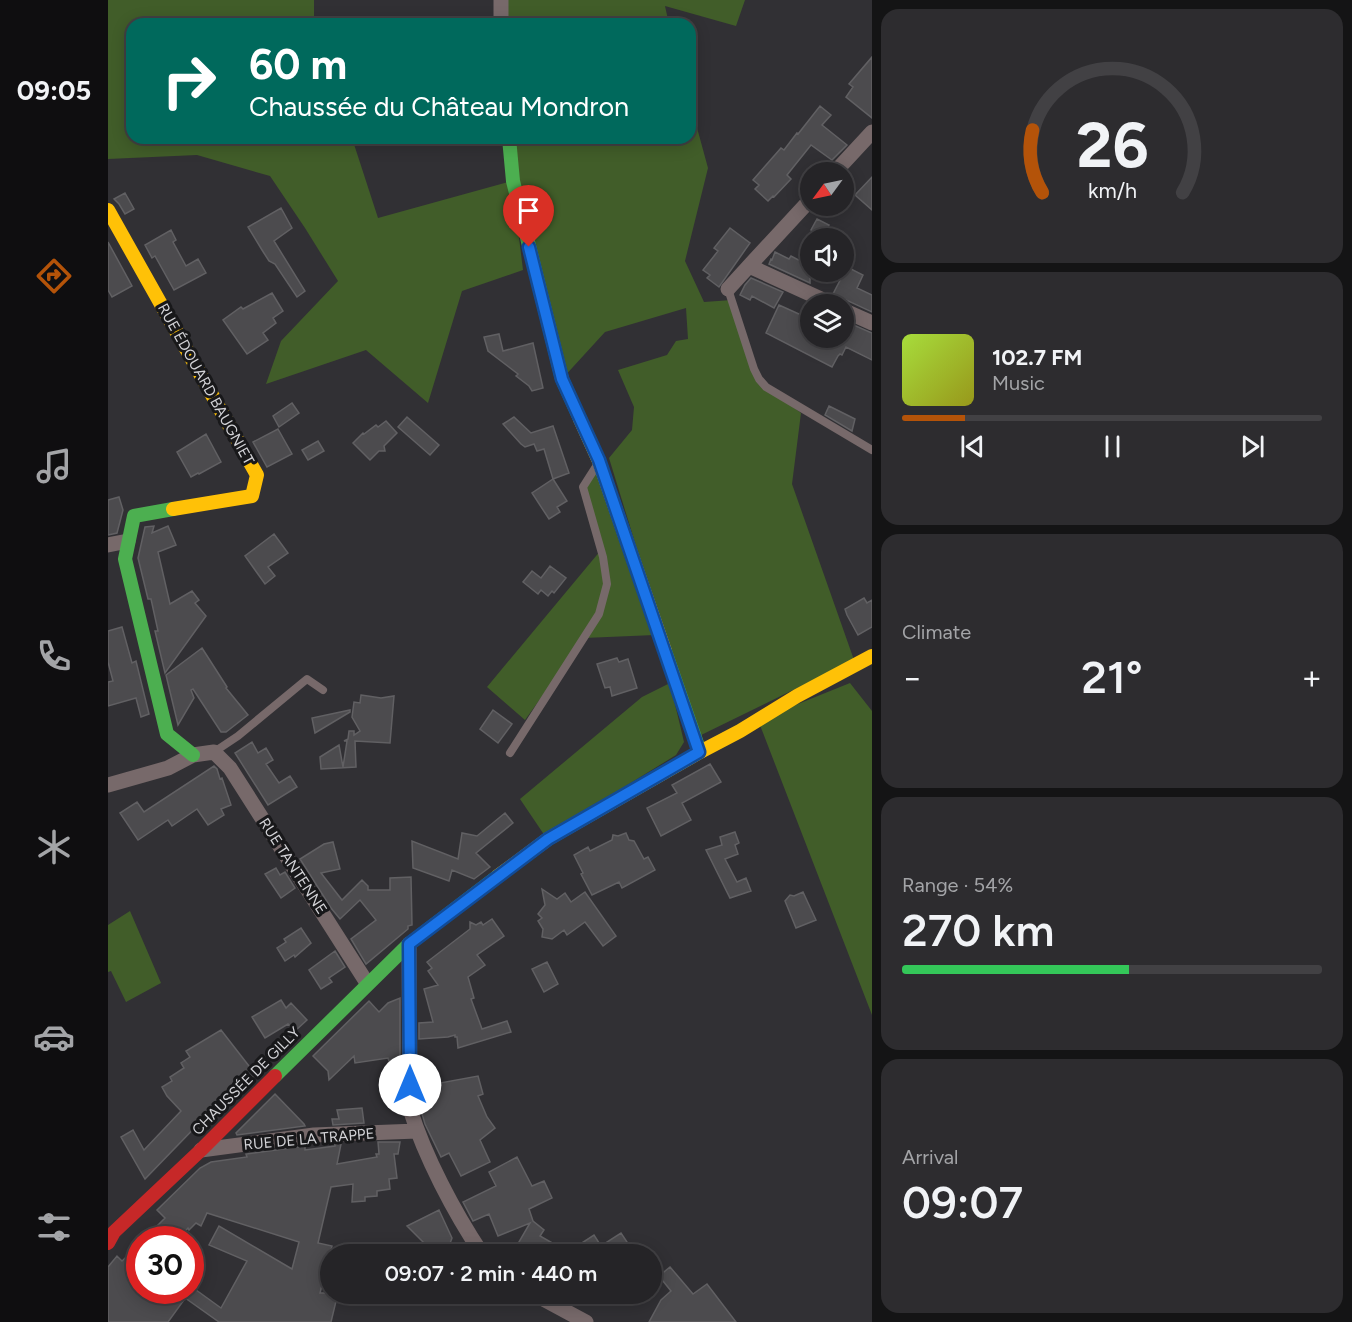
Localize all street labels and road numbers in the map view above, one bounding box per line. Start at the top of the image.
street label: RUE ÉDOUARD BAUGNIET [154,300,258,468]
street label: RUE TANTENNE [255,815,331,917]
street label: CHAUSSÉE DE GILLY [188,1023,304,1139]
street label: RUE DE LA TRAPPE [243,1124,375,1154]

